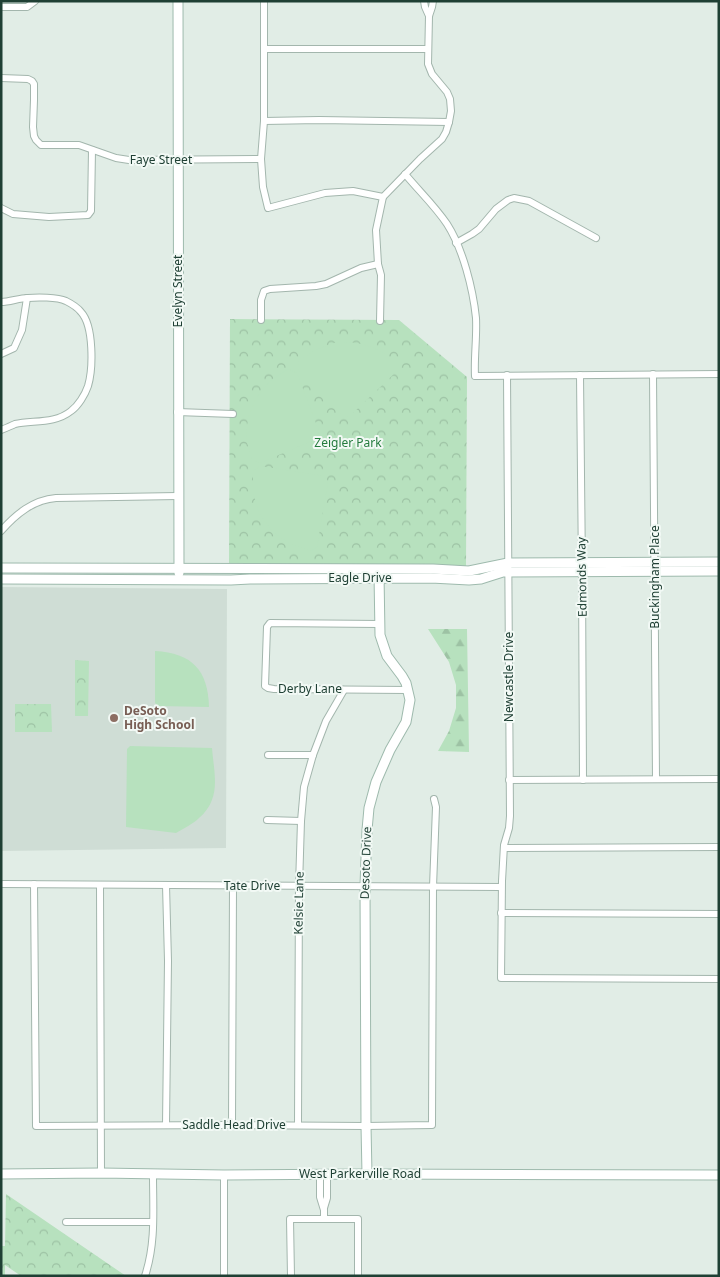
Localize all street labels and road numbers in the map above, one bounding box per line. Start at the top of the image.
street label: Faye Street [130,151,193,168]
street label: Evelyn Street [169,254,186,327]
street label: Buckingham Place [646,525,663,629]
street label: Edmonds Way [572,536,591,617]
street label: Eagle Drive [328,569,392,586]
street label: Newcastle Drive [500,632,517,722]
street label: Derby Lane [278,680,342,697]
street label: Desoto Drive [356,826,375,900]
street label: Kelsie Lane [289,871,308,935]
street label: Tate Drive [224,877,280,894]
street label: Saddle Head Drive [182,1116,286,1133]
street label: West Parkerville Road [299,1165,421,1182]

